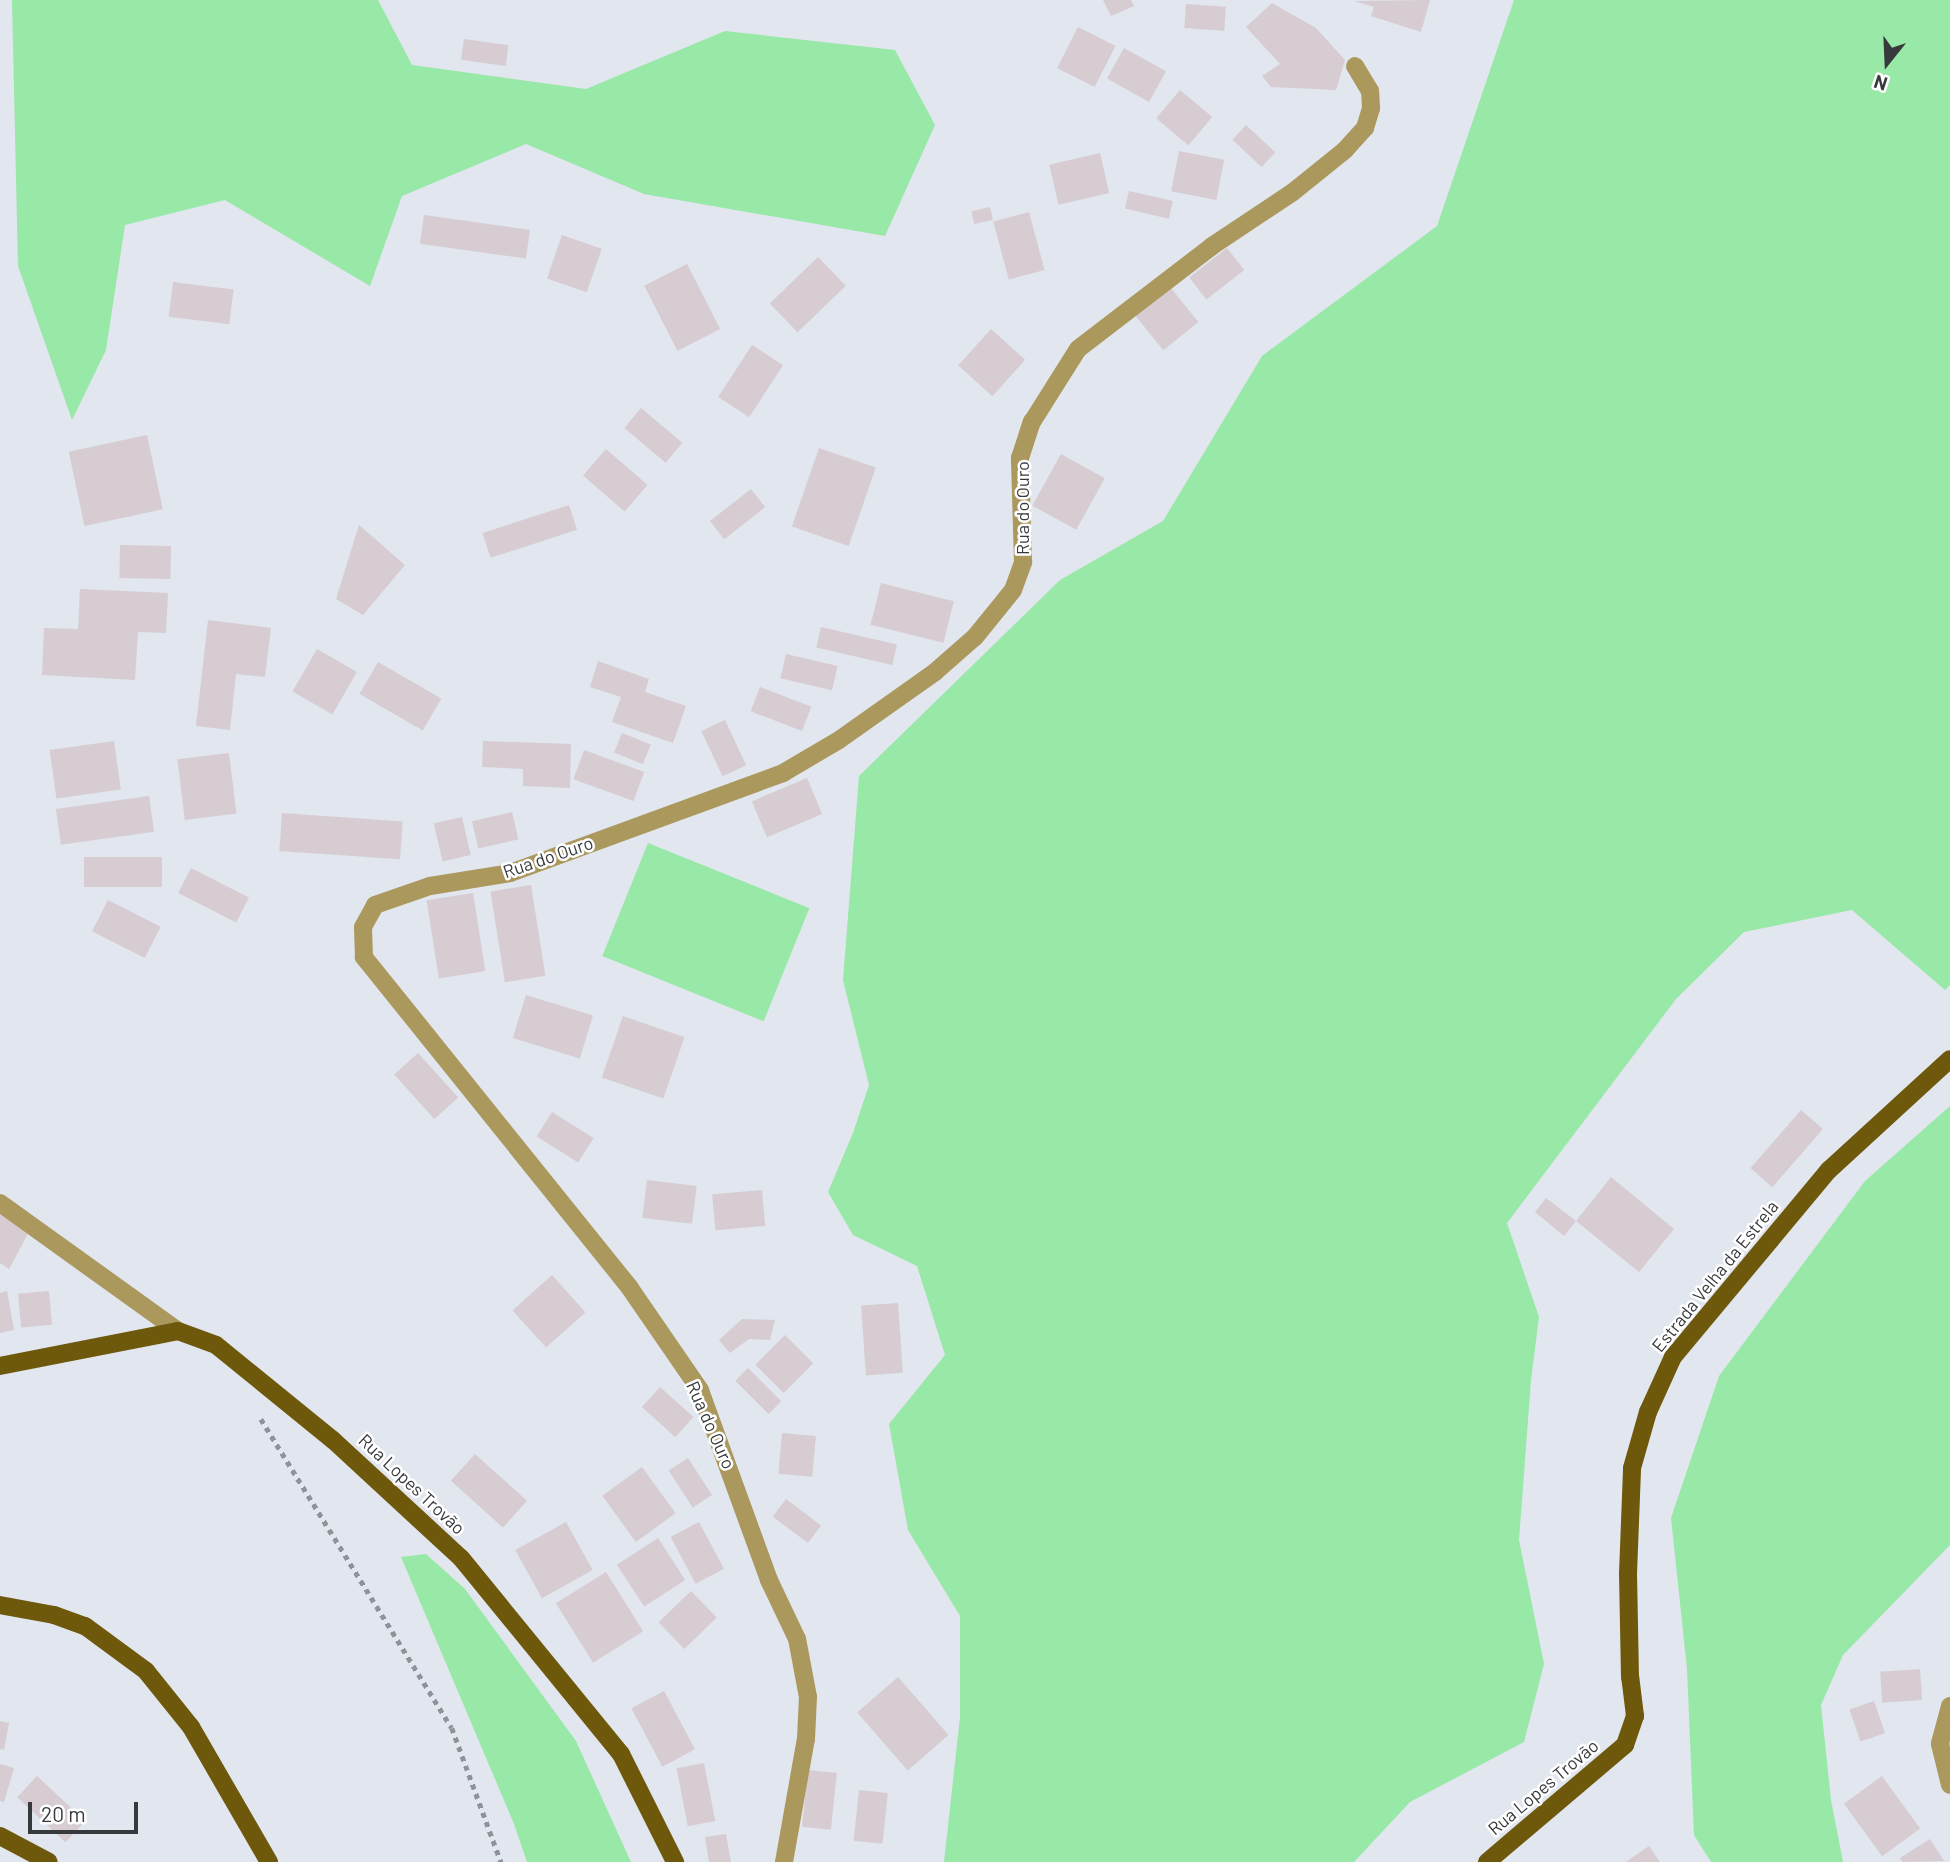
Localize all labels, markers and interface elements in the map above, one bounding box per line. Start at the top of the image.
north arrow [1852,28,1922,98]
text: N [1871,71,1890,96]
street label: Rua do Ouro [1011,461,1033,555]
street label: Rua do Ouro [500,832,596,882]
street label: Estrada Velha da Estrela [1647,1196,1783,1356]
street label: Rua do Ouro [682,1378,740,1472]
street label: Rua Lopes Trovão [354,1429,470,1539]
street label: Rua Lopes Trovão [1483,1735,1603,1839]
scale bar [32,1788,142,1832]
text: 20 m [41,1801,86,1826]

